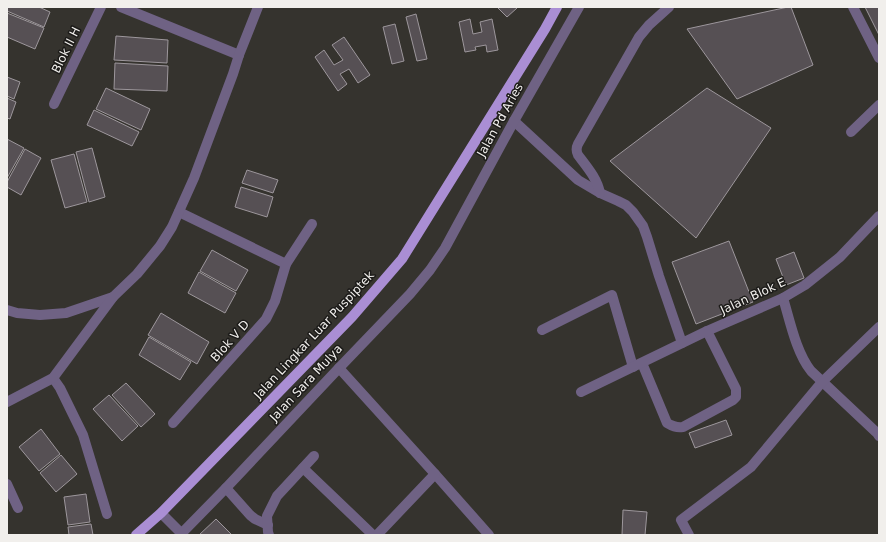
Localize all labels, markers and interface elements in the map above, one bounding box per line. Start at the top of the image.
street label: Blok II H [49,25,83,75]
street label: Jalan Pd Aries [474,81,526,160]
street label: Jalan Lingkar Luar Puspiptek [250,268,377,403]
street label: Jalan Blok E [717,275,788,318]
street label: Blok V D [208,317,252,365]
street label: Jalan Sara Mulya [266,342,345,425]

